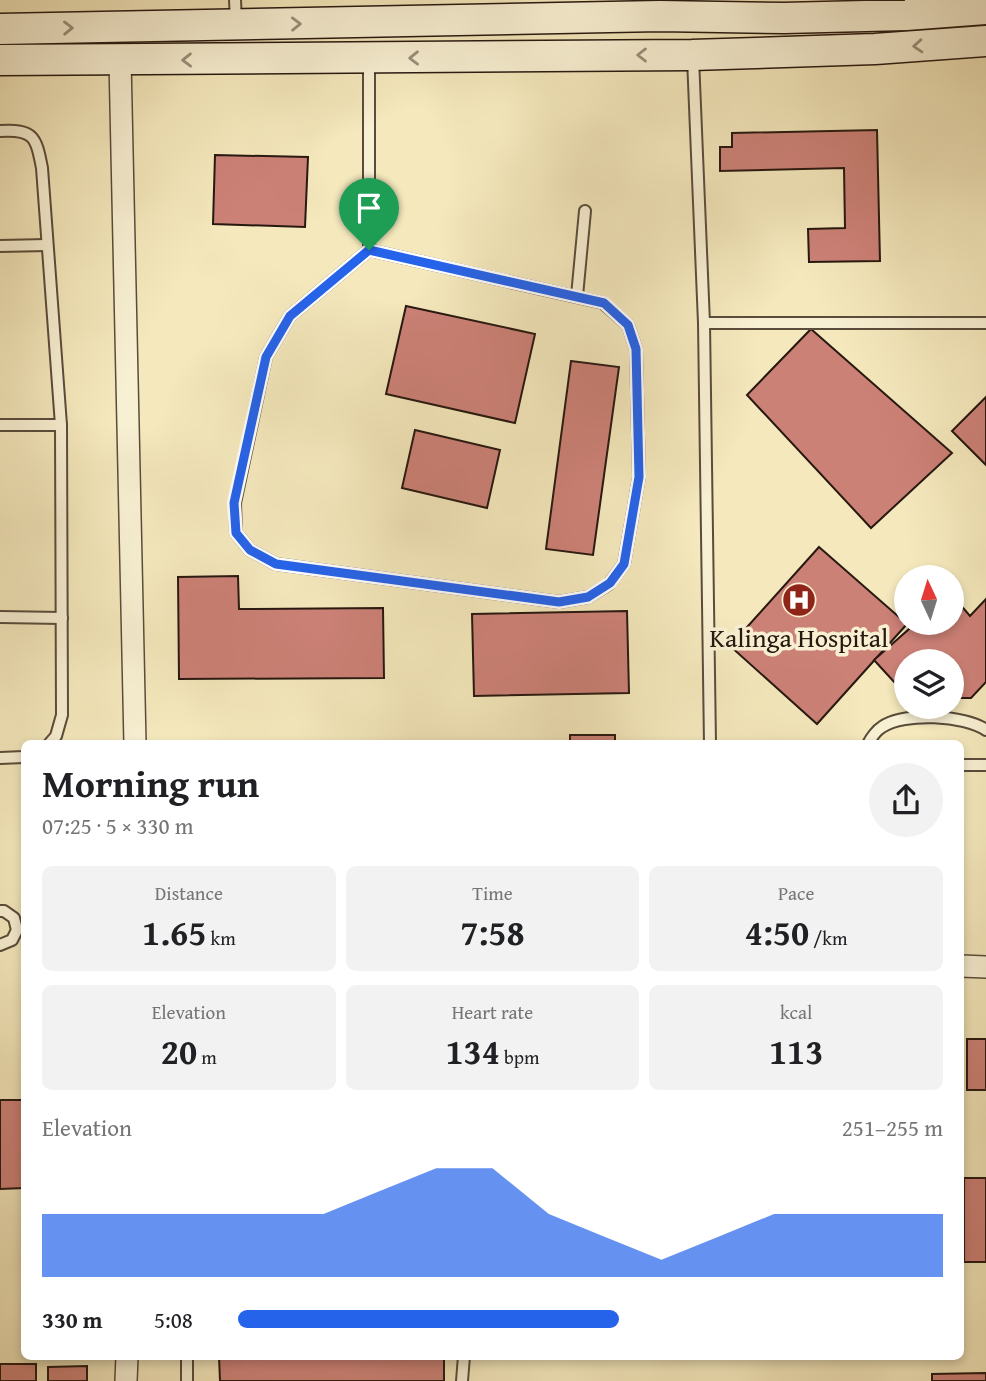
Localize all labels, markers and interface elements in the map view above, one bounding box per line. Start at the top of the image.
one-way arrow [290,16,301,31]
one-way arrow [63,20,74,36]
one-way arrow [912,38,923,53]
one-way arrow [636,47,646,63]
one-way arrow [408,50,419,66]
one-way arrow [181,52,191,68]
pin [339,178,399,250]
icon: arrive [350,189,388,227]
north arrow [894,565,964,635]
map controls [894,565,964,719]
hospital icon: Kalinga Hospital [780,581,818,619]
place label: Kalinga Hospital [710,618,888,657]
button: layers [894,649,964,719]
text: Morning run [42,755,259,811]
button: share [869,763,943,837]
text: 07:25 · 5 × 330 m [42,809,194,842]
text: Distance [155,879,223,907]
text: Time [472,879,513,907]
text: Pace [778,879,814,907]
text: 1.65 [142,907,206,958]
text: 7:58 [460,907,525,958]
text: 4:50 [745,907,809,958]
text: km [206,924,236,952]
text: /km [809,924,847,952]
text: Elevation [152,998,226,1026]
text: Heart rate [452,998,533,1026]
text: kcal [780,998,812,1026]
text: 20 [161,1026,197,1077]
text: 134 [445,1026,500,1077]
text: 113 [769,1026,823,1077]
text: m [197,1043,217,1071]
text: bpm [500,1043,540,1071]
text: Elevation [42,1111,132,1144]
text: 251–255 m [842,1111,943,1144]
text: 330 m [42,1303,103,1336]
text: 5:08 [154,1303,193,1336]

